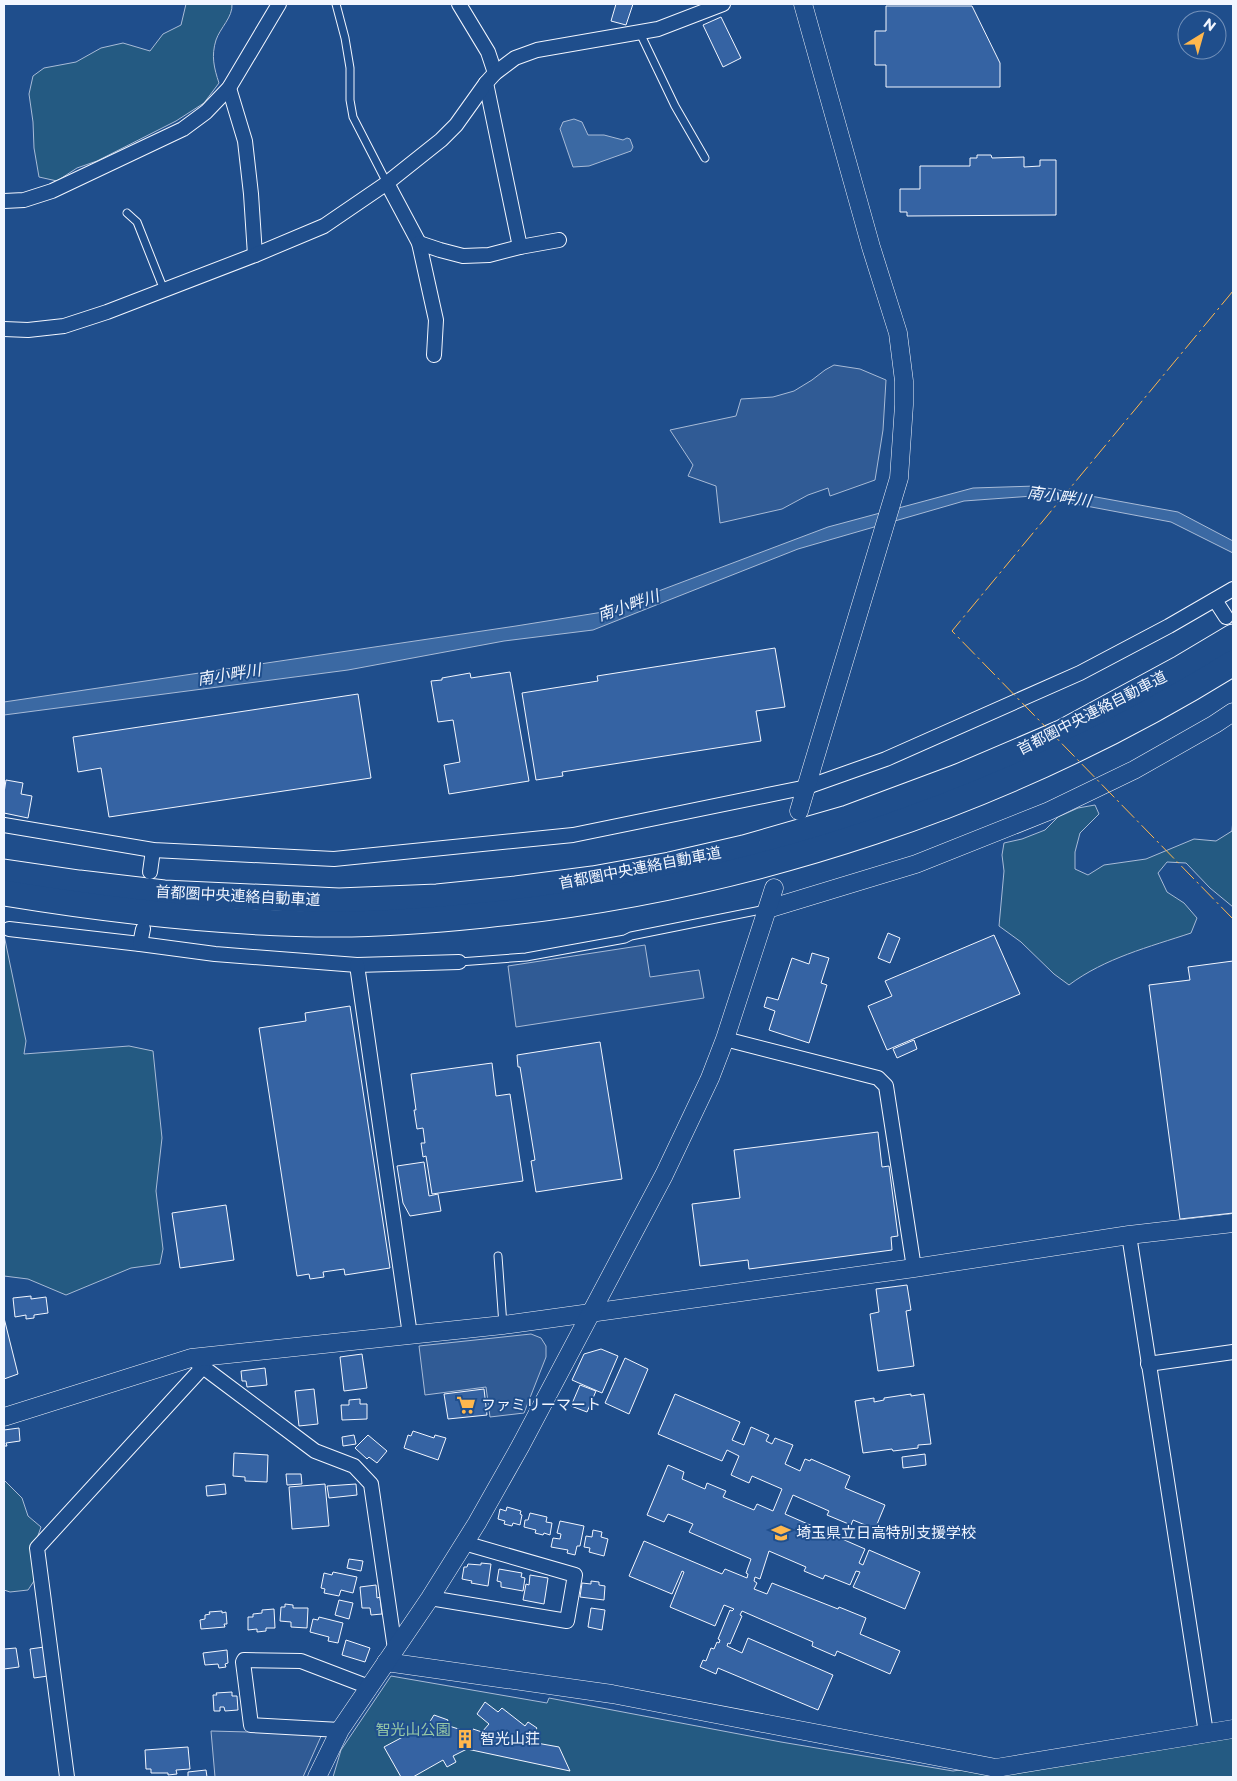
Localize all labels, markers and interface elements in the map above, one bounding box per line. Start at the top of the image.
north arrow [1177,10,1227,60]
text: N [1200,14,1220,35]
water label: 南小畔川 [1026,483,1094,511]
water label: 南小畔川 [595,585,663,625]
water label: 南小畔川 [196,660,264,689]
street label: 首都圏中央連絡自動車道 [1014,667,1170,758]
street label: 首都圏中央連絡自動車道 [557,842,723,893]
street label: 首都圏中央連絡自動車道 [155,882,321,909]
supermarket icon: ファミリーマート [455,1394,477,1416]
place label: ファミリーマート [481,1395,601,1414]
school or university icon: 埼玉県立日高特別支援学校 [770,1522,792,1544]
place label: 埼玉県立日高特別支援学校 [796,1523,976,1542]
park label: 智光山公園 [375,1720,451,1739]
building icon: 智光山荘 [454,1728,476,1750]
place label: 智光山荘 [480,1729,540,1748]

